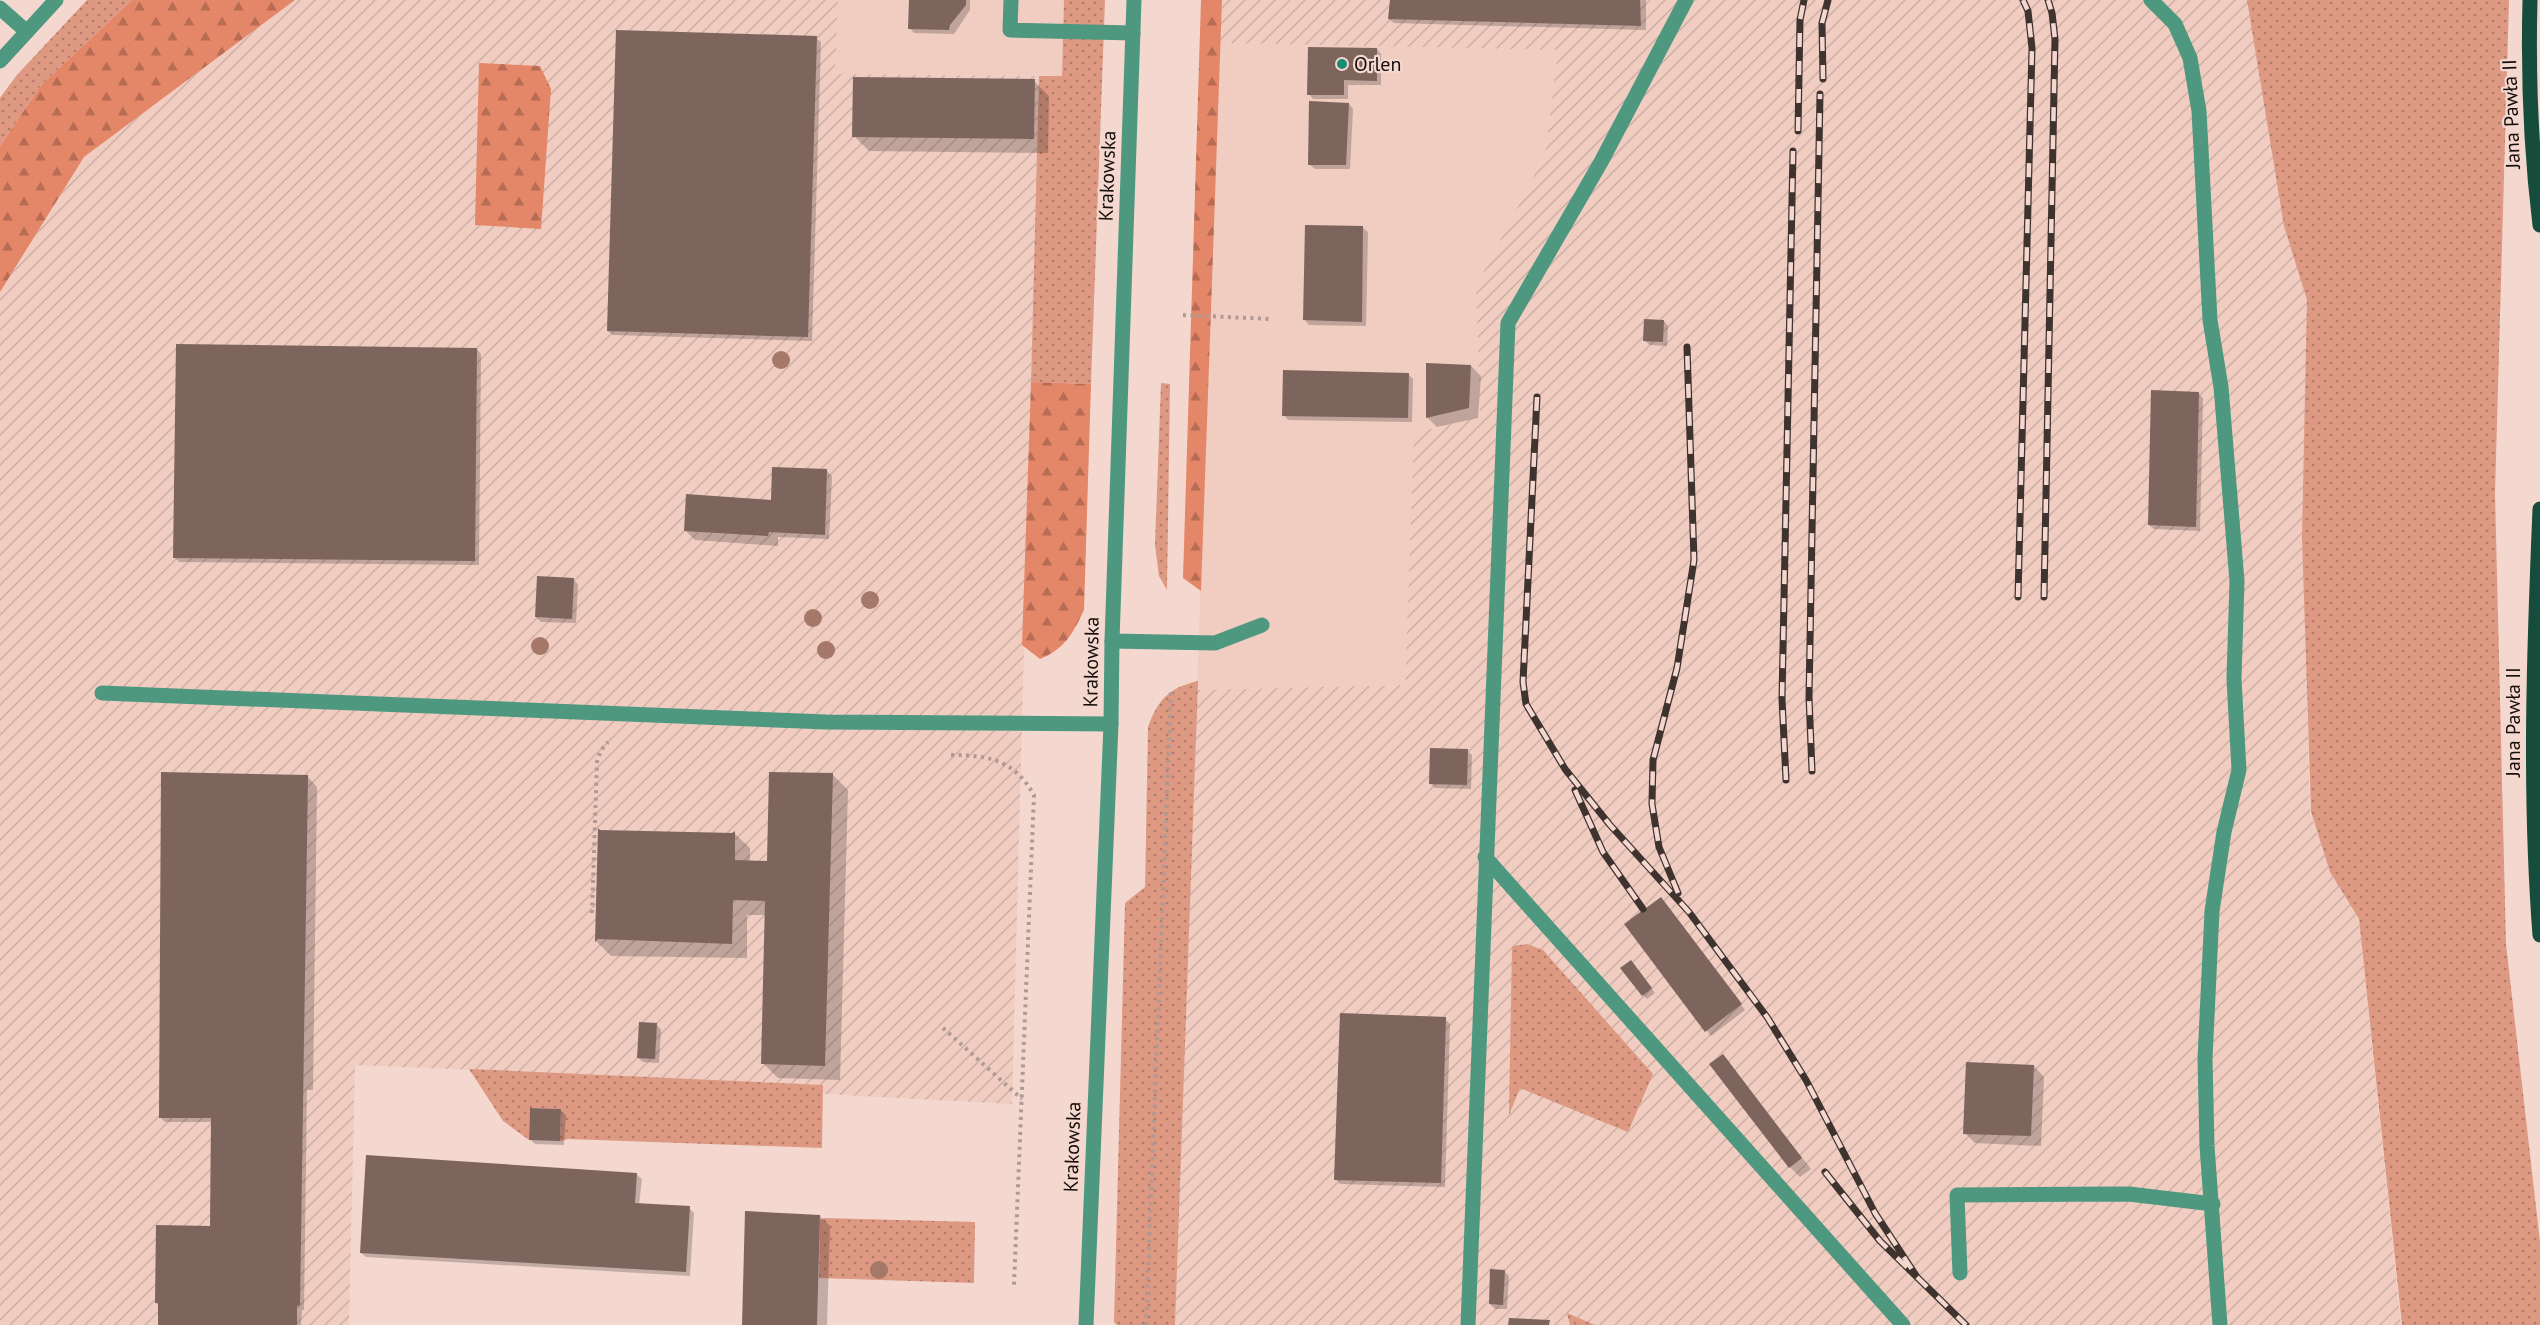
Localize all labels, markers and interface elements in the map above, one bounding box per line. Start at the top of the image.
place label: Orlen [1354,51,1401,77]
marker: Orlen [1335,57,1349,71]
street label: Jana Pawła II [2496,59,2526,170]
street label: Krakowska [1092,130,1122,222]
street label: Krakowska [1077,616,1105,708]
street label: Jana Pawła II [2500,667,2526,778]
street label: Krakowska [1057,1101,1087,1193]

